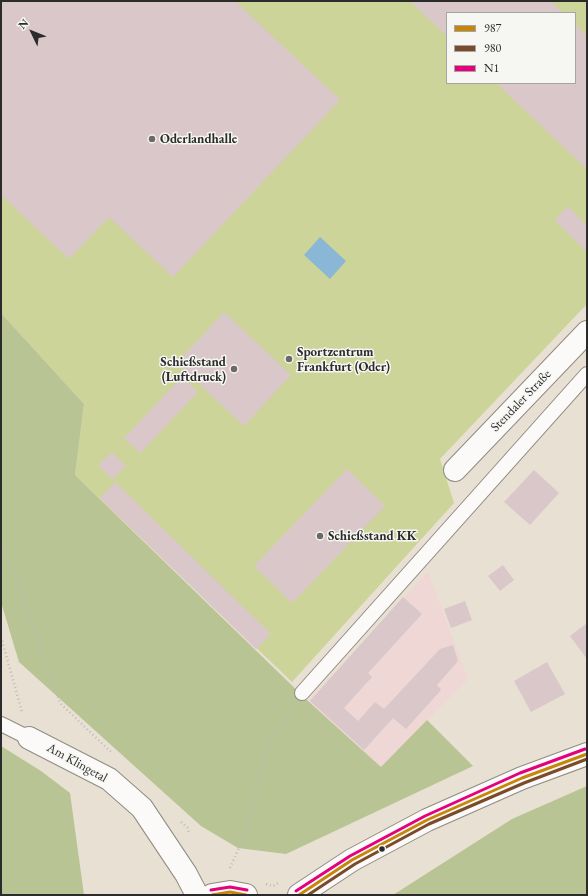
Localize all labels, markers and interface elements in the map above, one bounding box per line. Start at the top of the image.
north arrow [12,12,52,52]
legend [446,12,576,84]
text: N [15,16,31,32]
text: 987 [484,20,501,36]
text: 980 [484,40,501,56]
text: N1 [484,60,499,76]
place label: Oderlandhalle [160,131,237,147]
marker: Oderlandhalle [147,134,157,144]
place label: Sportzentrum Frankfurt (Oder) [297,344,390,375]
place label: Schießstand (Luftdruck) [160,354,226,385]
marker: Sportzentrum Frankfurt (Oder) [284,354,294,364]
marker: Schießstand (Luftdruck) [229,364,239,374]
street label: Stendaler Straße [488,367,554,435]
place label: Schießstand KK [328,528,417,544]
marker: Schießstand KK [315,531,325,541]
street label: Am Klingetal [44,740,110,786]
unlabelled marker [377,844,387,854]

